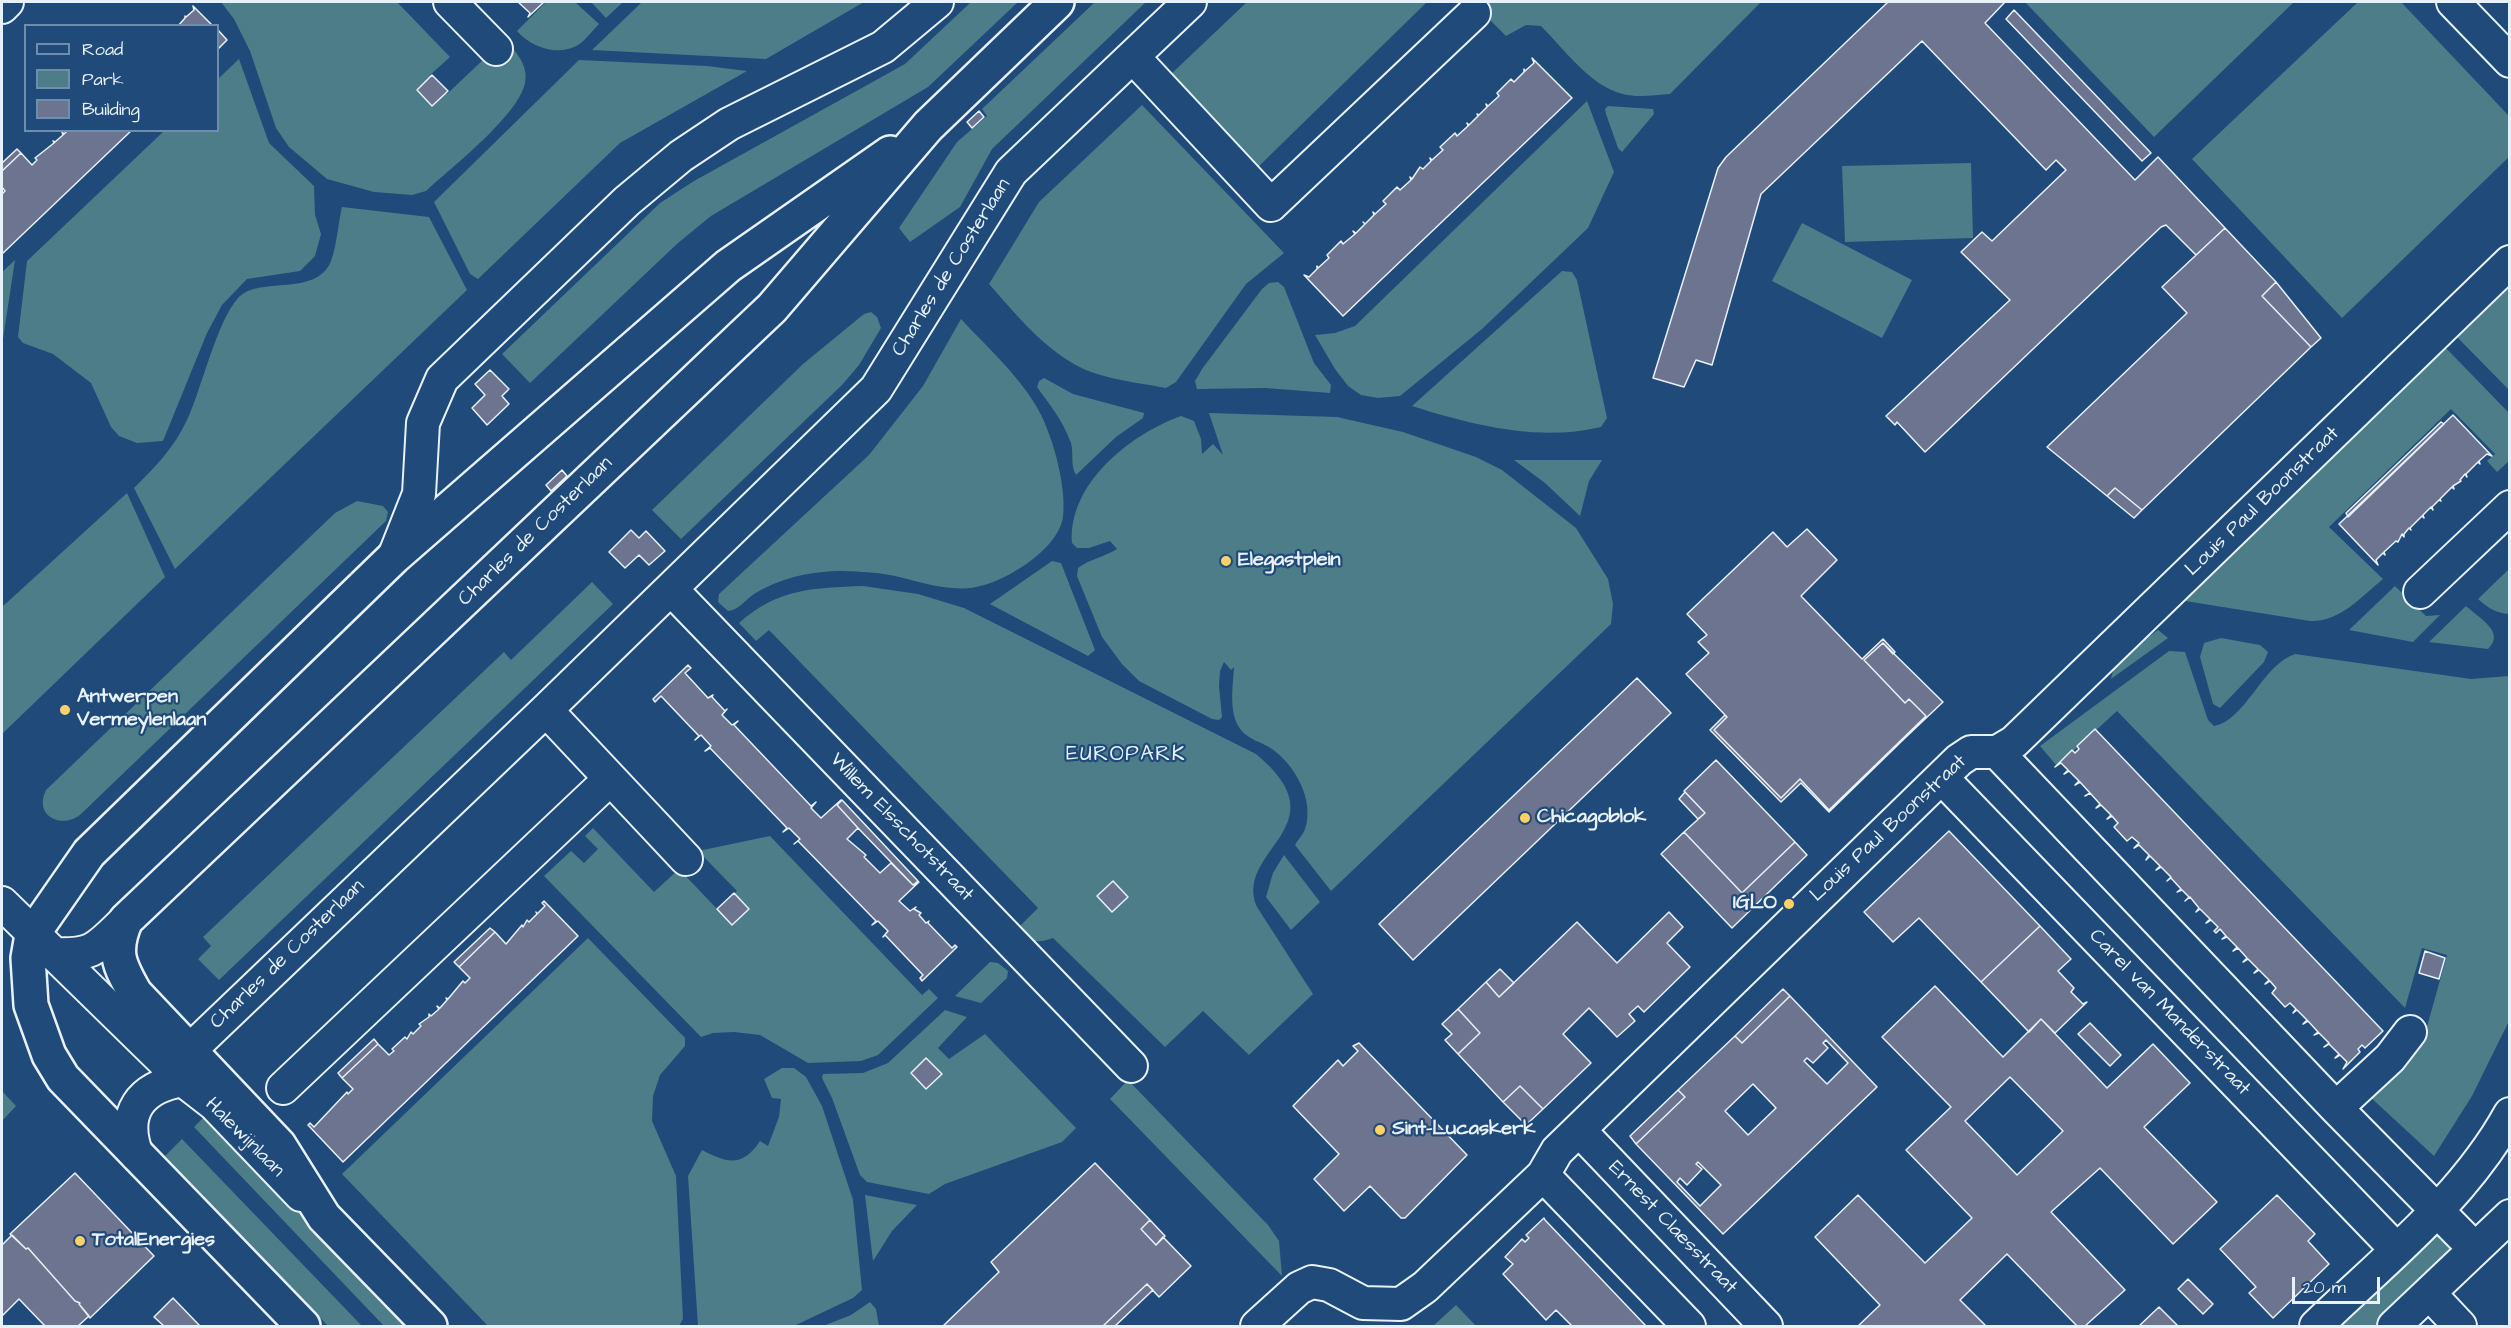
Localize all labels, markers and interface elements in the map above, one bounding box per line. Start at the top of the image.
legend [24,24,219,132]
text: Road [82,37,123,62]
text: Park [82,67,124,92]
text: Building [82,97,140,122]
street label: Charles de Costerlaan [887,175,1017,361]
street label: Louis Paul Boonstraat [2181,422,2345,582]
street label: Charles de Costerlaan [454,452,618,612]
place label: Elegastplein [1238,549,1341,573]
marker: Elegastplein [1219,554,1233,568]
place label: Antwerpen Vermeylenlaan [77,686,206,733]
marker: Antwerpen Vermeylenlaan [58,703,72,717]
district label: EUROPARK [1066,743,1186,769]
street label: Willem Elsschotstraat [824,749,978,907]
street label: Louis Paul Boonstraat [1806,750,1972,908]
place label: Chicagoblok [1537,806,1646,830]
marker: Chicagoblok [1518,811,1532,825]
street label: Charles de Costerlaan [206,875,370,1035]
place label: IGLO [1733,892,1777,916]
marker: IGLO [1782,897,1796,911]
street label: Carel van Manderstraat [2083,925,2255,1101]
street label: Halewijnlaan [199,1093,289,1183]
place label: Sint-Lucaskerk [1392,1118,1535,1142]
marker: Sint-Lucaskerk [1373,1123,1387,1137]
street label: Ernest Claesstraat [1602,1156,1742,1300]
place label: TotalEnergies [92,1229,215,1253]
marker: TotalEnergies [73,1234,87,1248]
scale bar [2295,1265,2384,1303]
text: 20 m [2303,1275,2346,1300]

